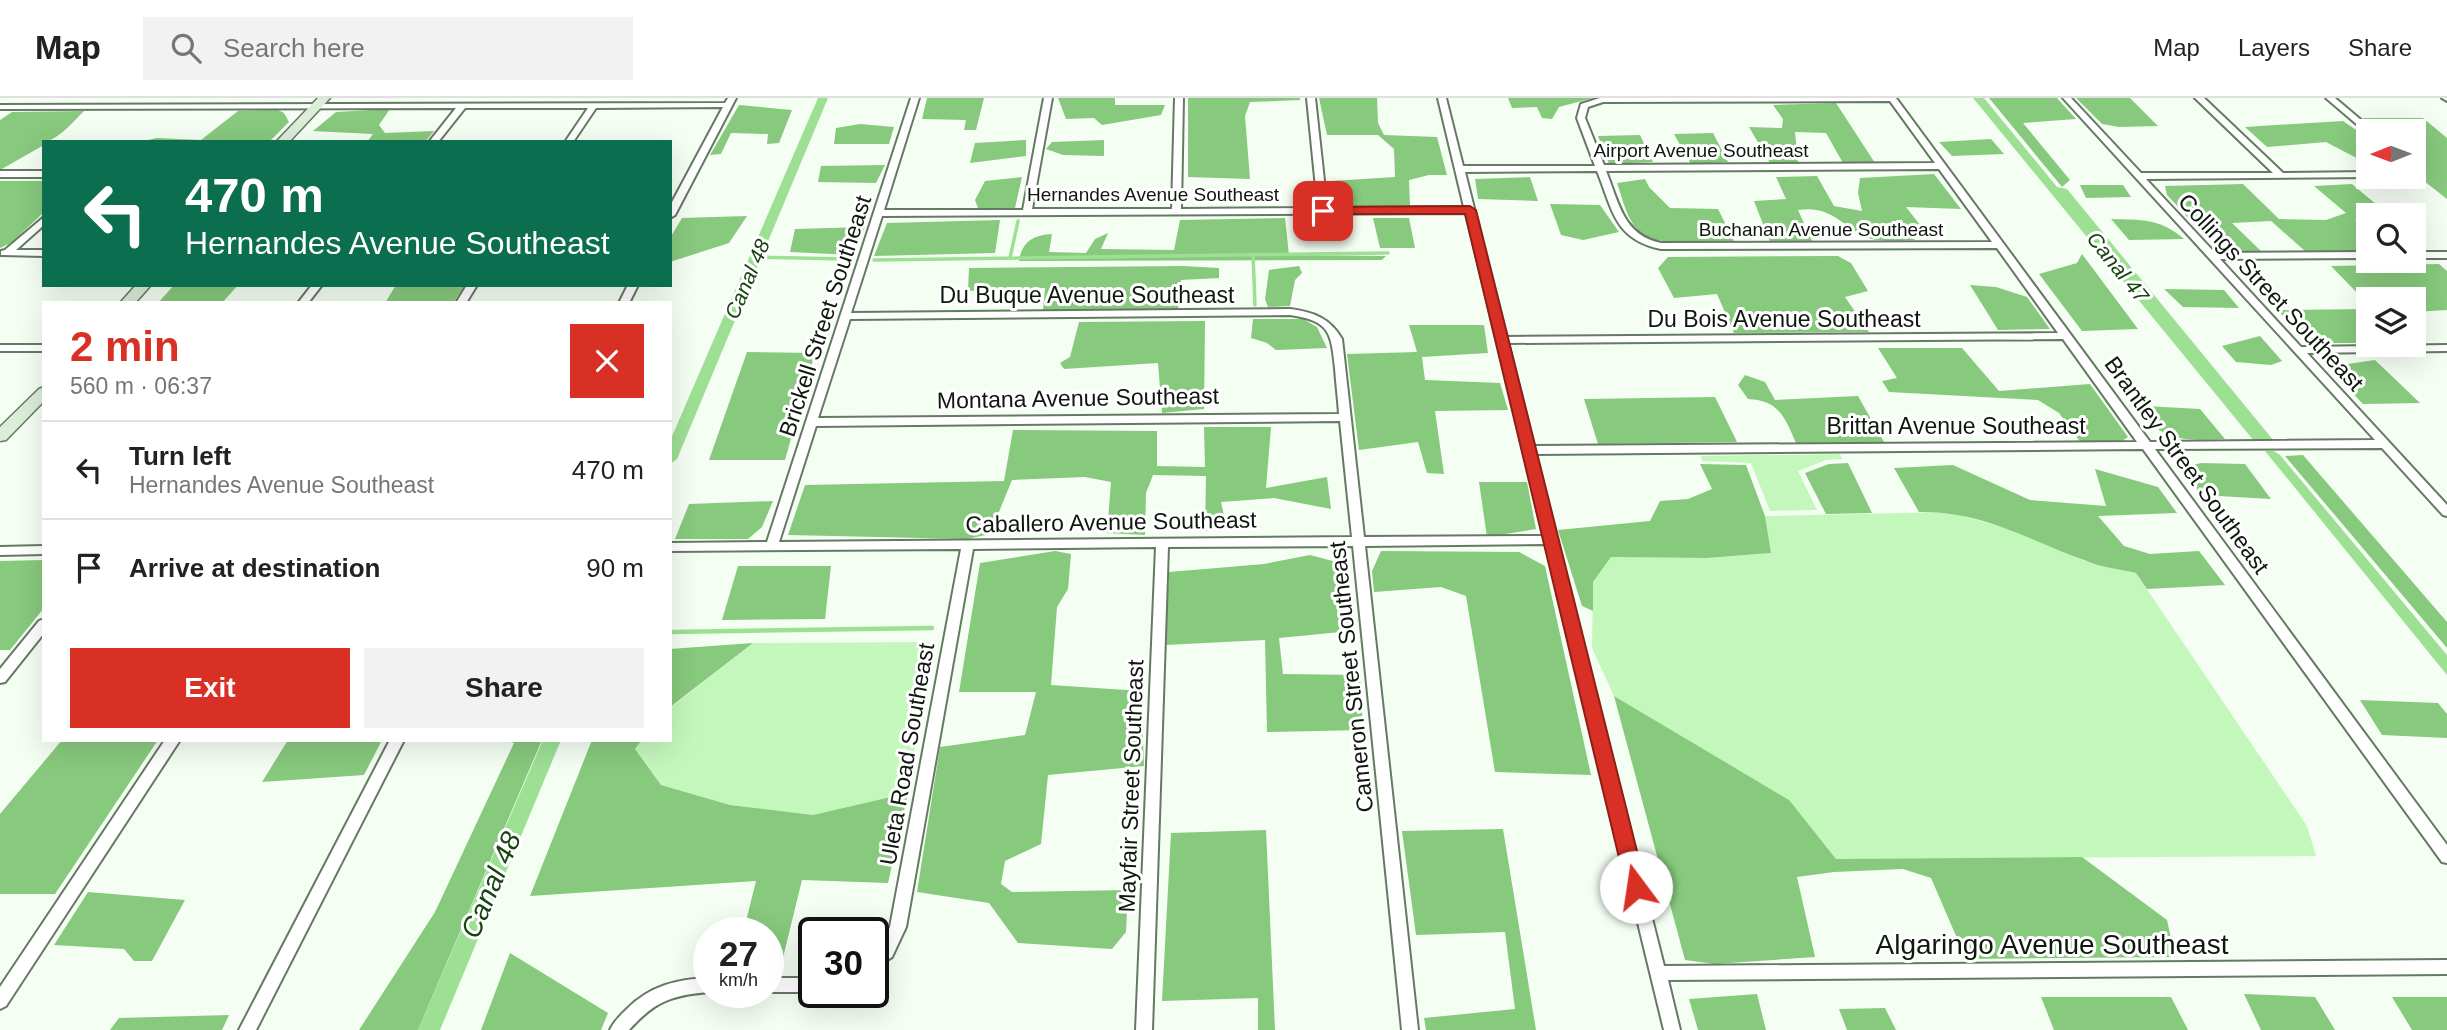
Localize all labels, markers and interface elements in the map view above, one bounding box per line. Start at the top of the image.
search box [143,17,633,80]
text: Map [35,29,101,66]
icon: search [167,29,205,67]
text: Search here [223,33,365,63]
text: Map [2153,34,2200,61]
text: Layers [2238,34,2310,61]
text: Share [2348,34,2412,61]
north arrow [2356,119,2426,189]
map controls [2356,119,2426,357]
street label: Airport Avenue Southeast [1593,140,1809,161]
icon: left [70,168,161,259]
text: 470 m [185,168,324,222]
pin [1293,181,1353,241]
street label: Hernandes Avenue Southeast [1027,184,1280,205]
street label: Collings Street Southeast [2173,188,2369,396]
street label: Brickell Street Southeast [774,192,876,440]
icon: arrive [1304,192,1342,230]
button: search [2356,203,2426,273]
street label: Buchanan Avenue Southeast [1699,219,1944,240]
text: Hernandes Avenue Southeast [185,225,610,261]
water label: Canal 47 [2083,227,2154,308]
water label: Canal 48 [720,236,774,322]
street label: Du Buque Avenue Southeast [940,282,1235,308]
button: layers [2356,287,2426,357]
street label: Du Bois Avenue Southeast [1647,306,1921,332]
text: 2 min [70,323,180,370]
button: close [570,324,644,398]
street label: Brantley Street Southeast [2099,351,2275,579]
text: 560 m · 06:37 [70,373,212,399]
street label: Montana Avenue Southeast [937,383,1220,413]
street label: Brittan Avenue Southeast [1826,413,2086,439]
text: Turn left [129,441,231,471]
icon: left [70,451,108,489]
text: 470 m [572,455,644,485]
text: Hernandes Avenue Southeast [129,472,434,498]
street label: Caballero Avenue Southeast [965,506,1257,538]
street label: Cameron Street Southeast [1324,540,1378,814]
icon: arrive [70,549,108,587]
text: Arrive at destination [129,553,380,583]
text: 90 m [586,553,644,583]
street label: Uleta Road Southeast [875,640,939,867]
button: Exit [70,648,350,728]
button: Share [364,648,644,728]
street label: Mayfair Street Southeast [1114,658,1148,913]
water label: Canal 48 [455,827,527,943]
position arrow [1599,850,1673,924]
speed limit sign: 30 [798,917,889,1008]
street label: Algaringo Avenue Southeast [1876,929,2229,960]
text: 27 [719,934,758,973]
text: km/h [719,970,758,990]

